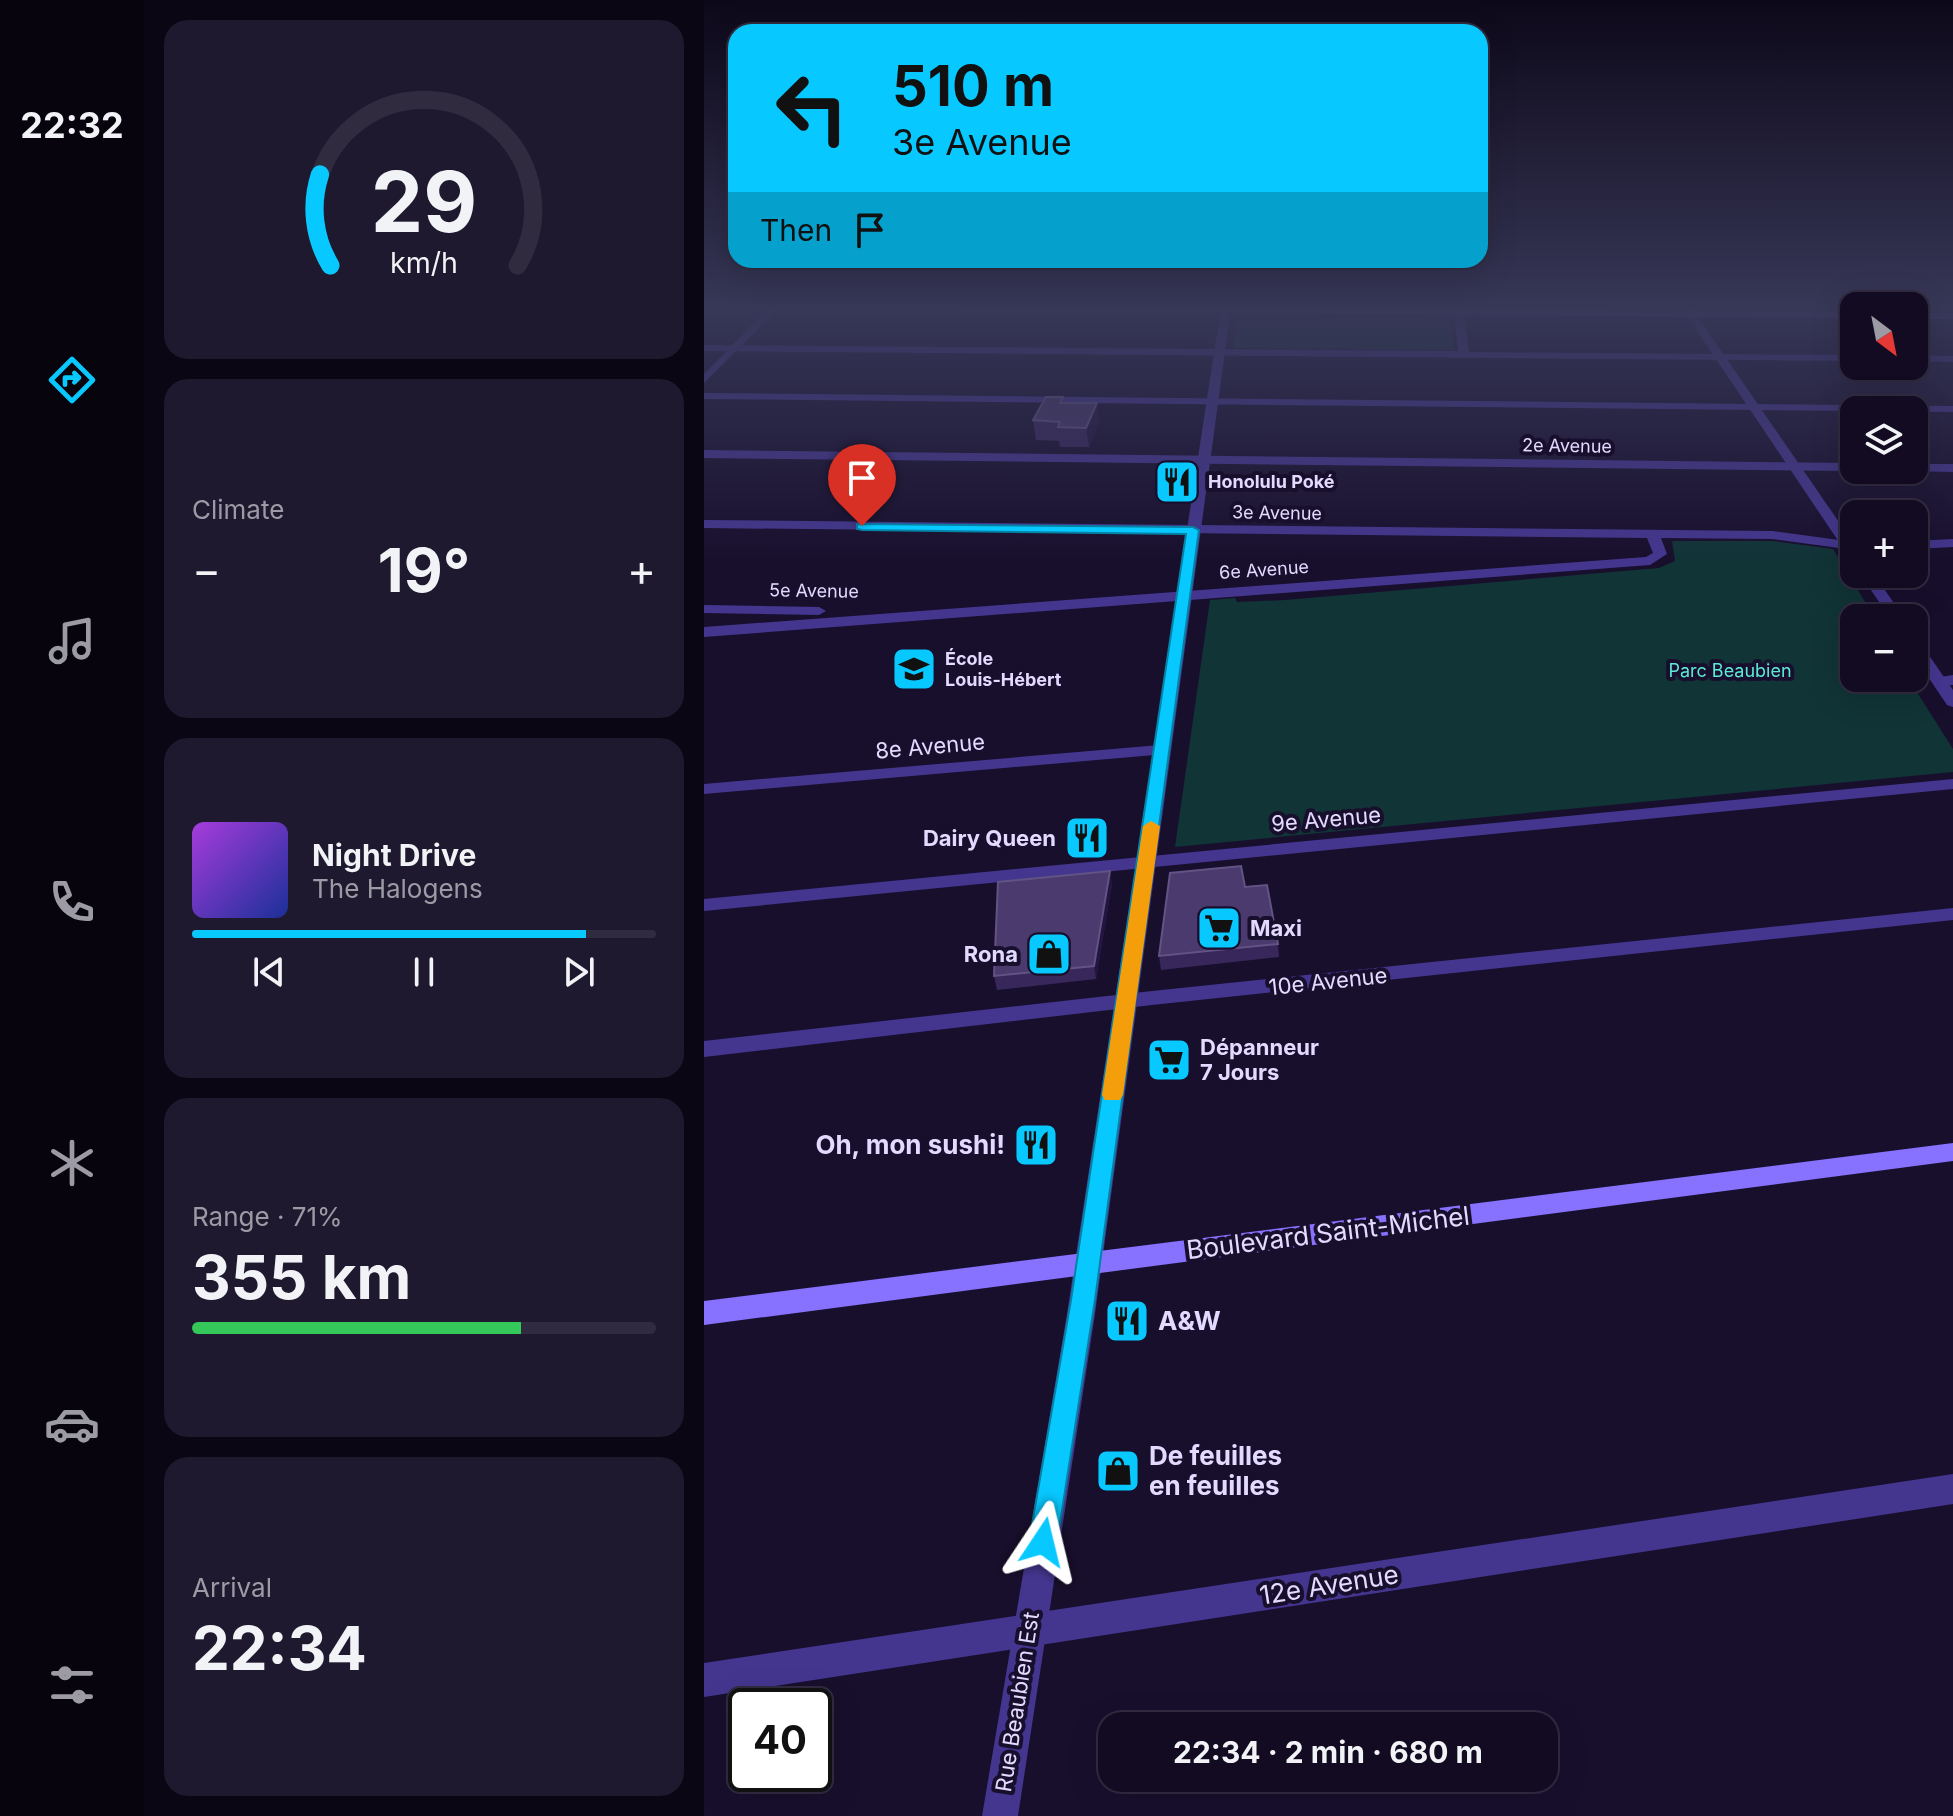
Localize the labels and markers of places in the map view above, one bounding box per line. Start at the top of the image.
pin [828,444,896,526]
restaurant icon: Honolulu Poké [1153,458,1201,506]
place label: Honolulu Poké [1208,471,1335,492]
school or university icon: École Louis-Hébert [890,645,938,693]
place label: École Louis-Hébert [945,648,1062,690]
restaurant icon: Dairy Queen [1063,814,1111,862]
place label: Dairy Queen [923,825,1056,851]
supermarket icon: Maxi [1195,904,1243,952]
place label: Maxi [1250,915,1302,941]
shop icon: Rona [1025,930,1073,978]
place label: Rona [964,941,1018,967]
place label: Dépanneur 7 Jours [1200,1034,1319,1085]
supermarket icon: Dépanneur 7 Jours [1145,1036,1193,1084]
restaurant icon: Oh, mon sushi! [1012,1121,1060,1169]
place label: Oh, mon sushi! [815,1129,1005,1160]
restaurant icon: A&W [1103,1297,1151,1345]
place label: A&W [1158,1305,1221,1336]
place label: De feuilles en feuilles [1149,1440,1282,1501]
shop icon: De feuilles en feuilles [1094,1447,1142,1495]

